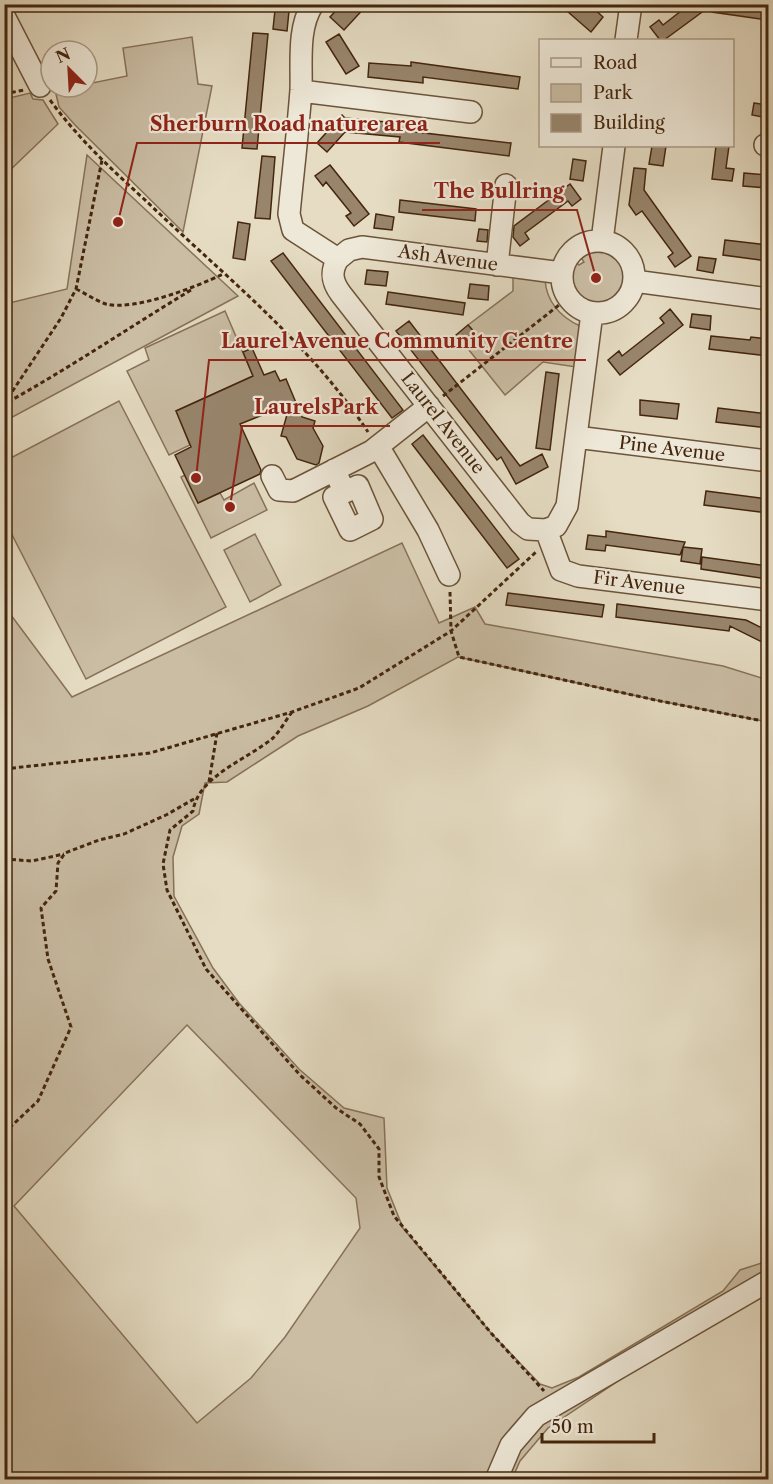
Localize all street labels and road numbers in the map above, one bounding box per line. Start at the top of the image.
street label: Ash Avenue [396,240,499,276]
street label: Laurel Avenue [396,368,490,478]
street label: Pine Avenue [618,432,726,466]
street label: Fir Avenue [592,566,686,600]

